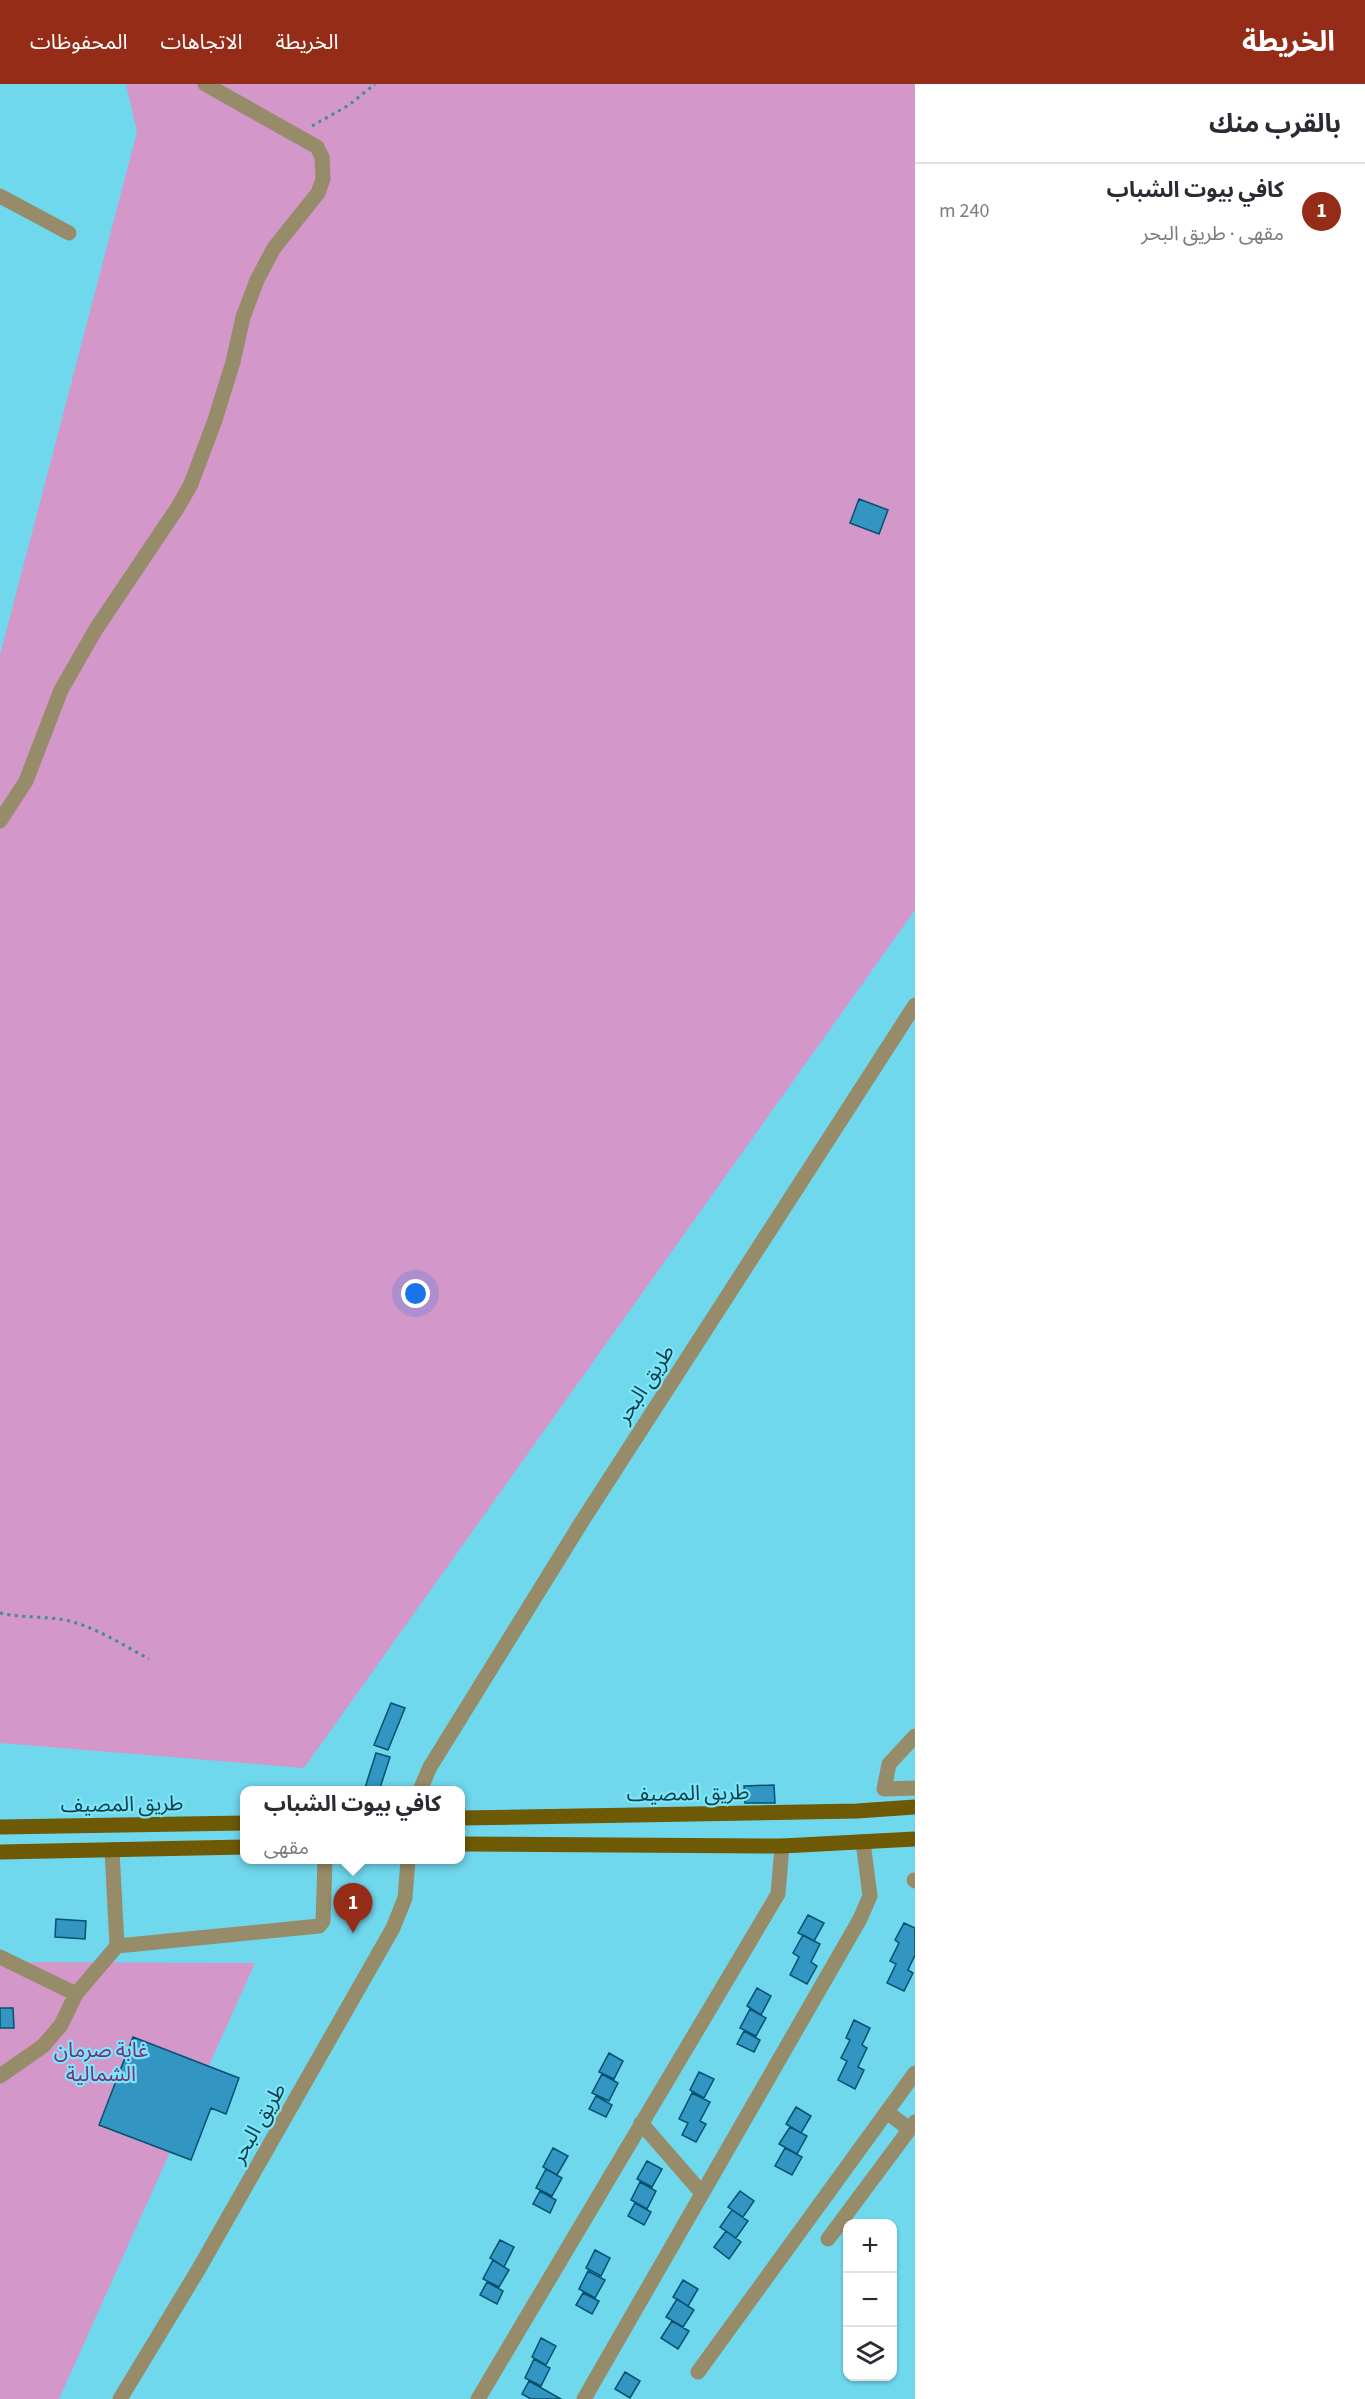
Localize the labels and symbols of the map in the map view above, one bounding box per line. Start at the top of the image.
your location [401,1279,430,1308]
street label: طريق البحر [608,1339,682,1430]
street label: طريق المصيف [626,1777,750,1809]
street label: طريق المصيف [60,1788,184,1820]
pin: 1 [334,1884,372,1933]
park label: غابة صرمان الشمالية [54,2035,148,2089]
street label: طريق البحر [222,2077,293,2170]

